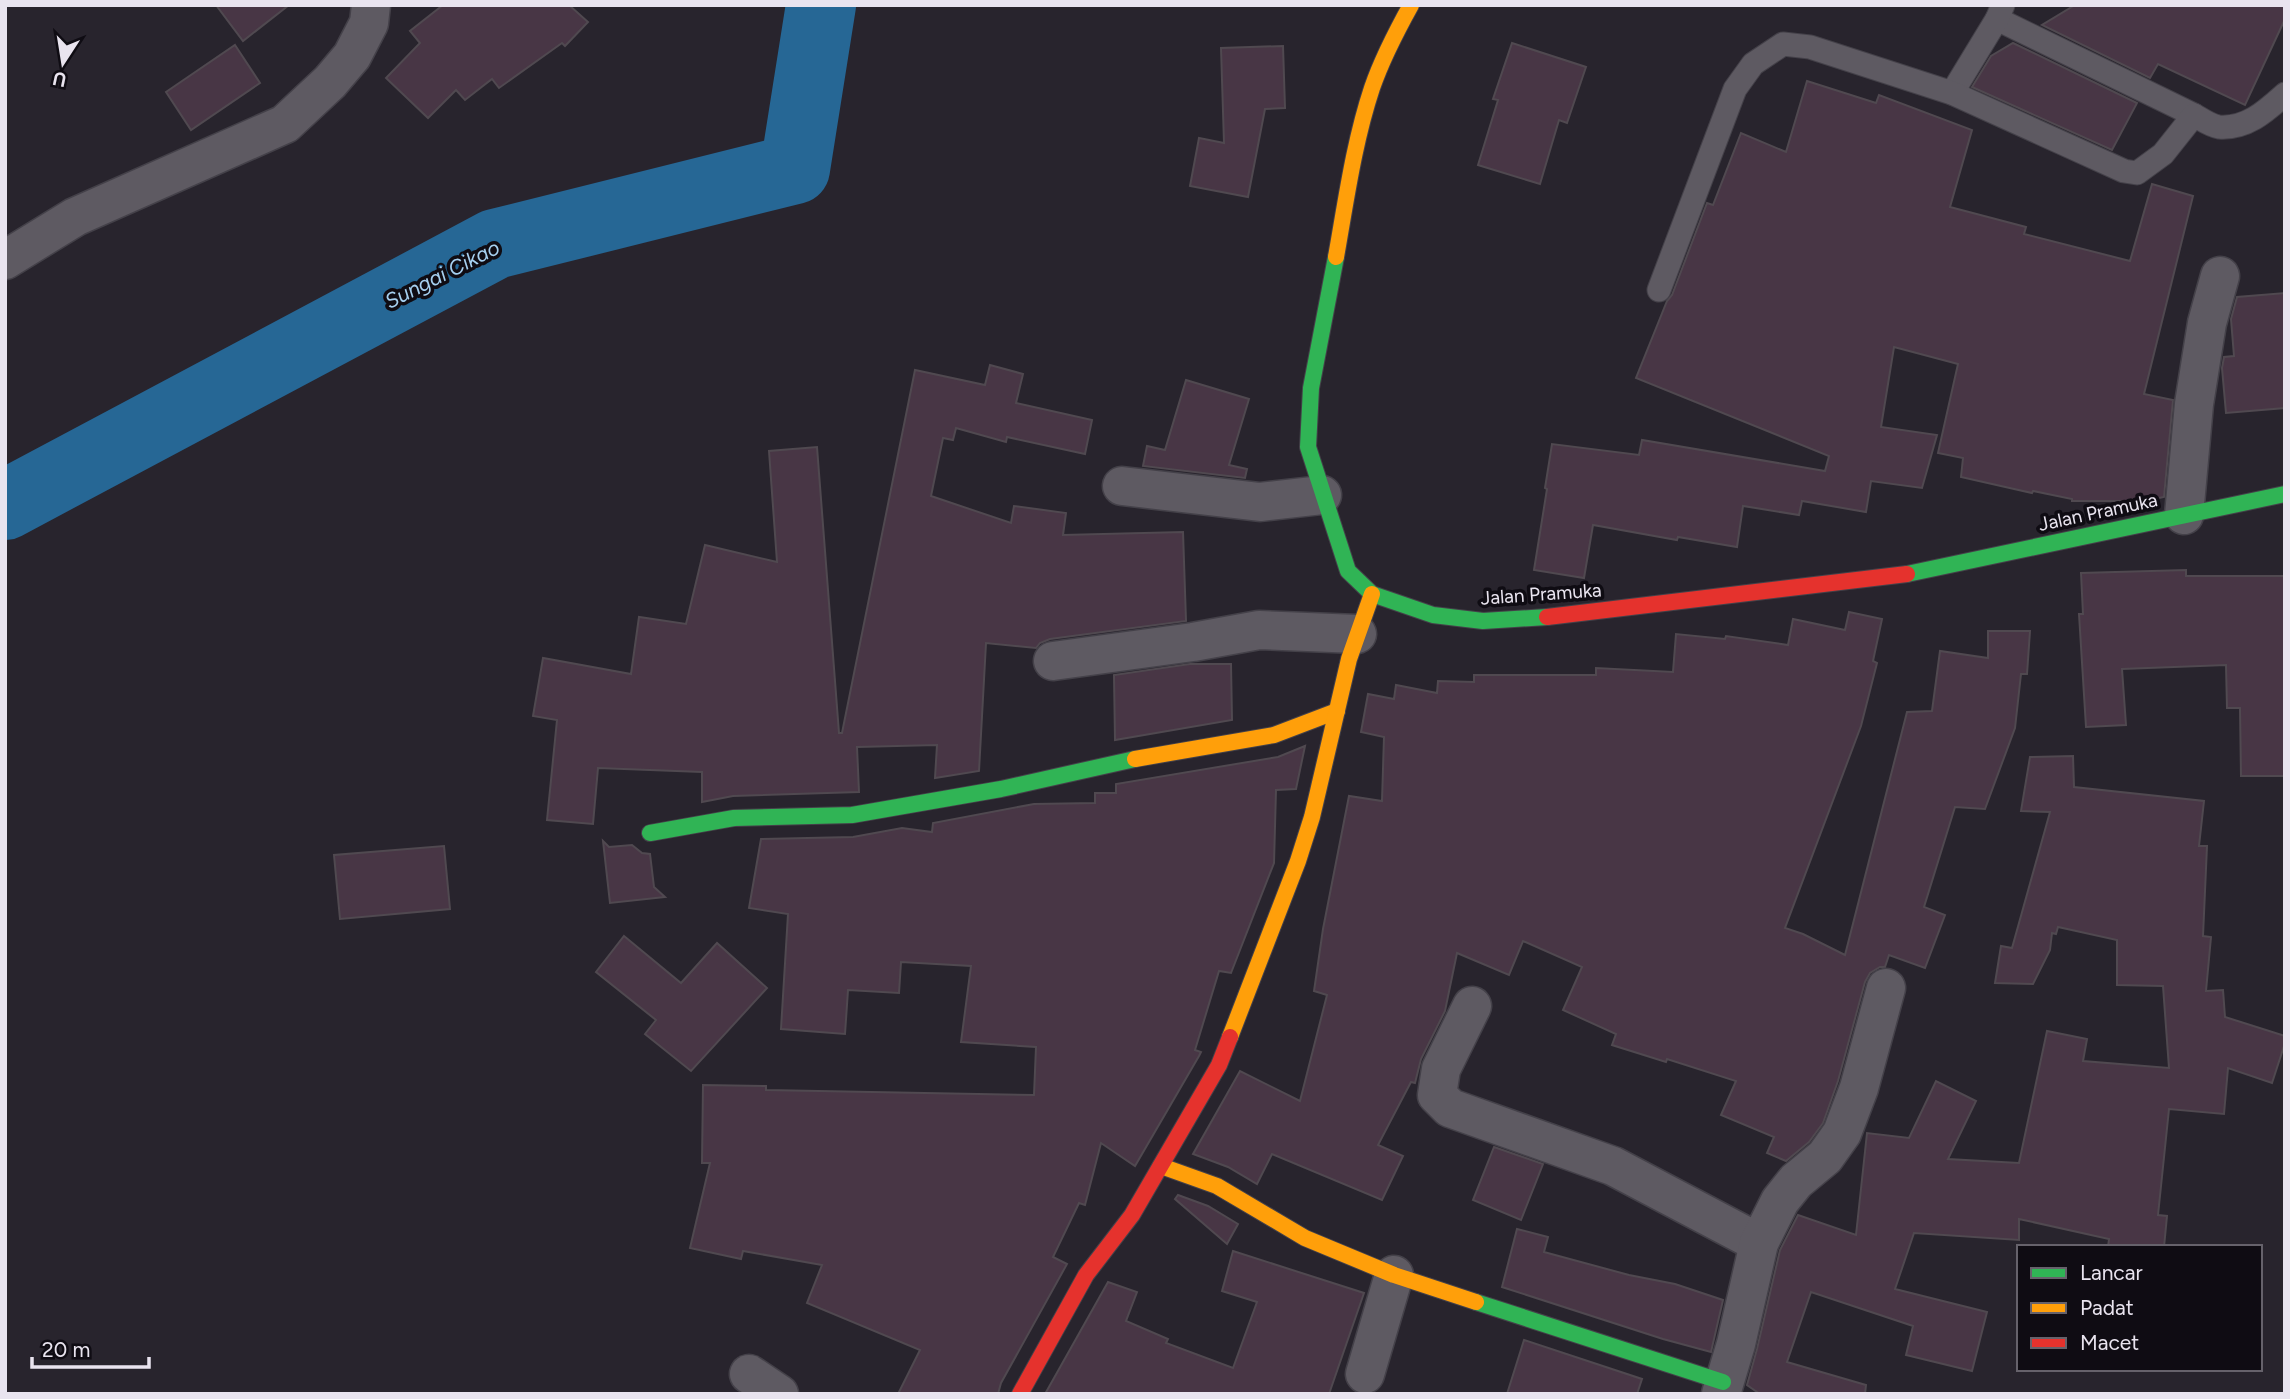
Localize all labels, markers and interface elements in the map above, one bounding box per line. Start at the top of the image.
north arrow [28,28,98,98]
text: U [51,66,69,92]
water label: Sungai Cikao [380,234,504,314]
street label: Jalan Pramuka [2036,488,2160,536]
street label: Jalan Pramuka [1480,578,1602,610]
legend [2017,1245,2262,1371]
text: Lancar [2080,1260,2143,1285]
text: Padat [2080,1295,2134,1320]
scale bar [32,1326,149,1370]
text: Macet [2080,1330,2139,1355]
text: 20 m [42,1337,90,1362]

